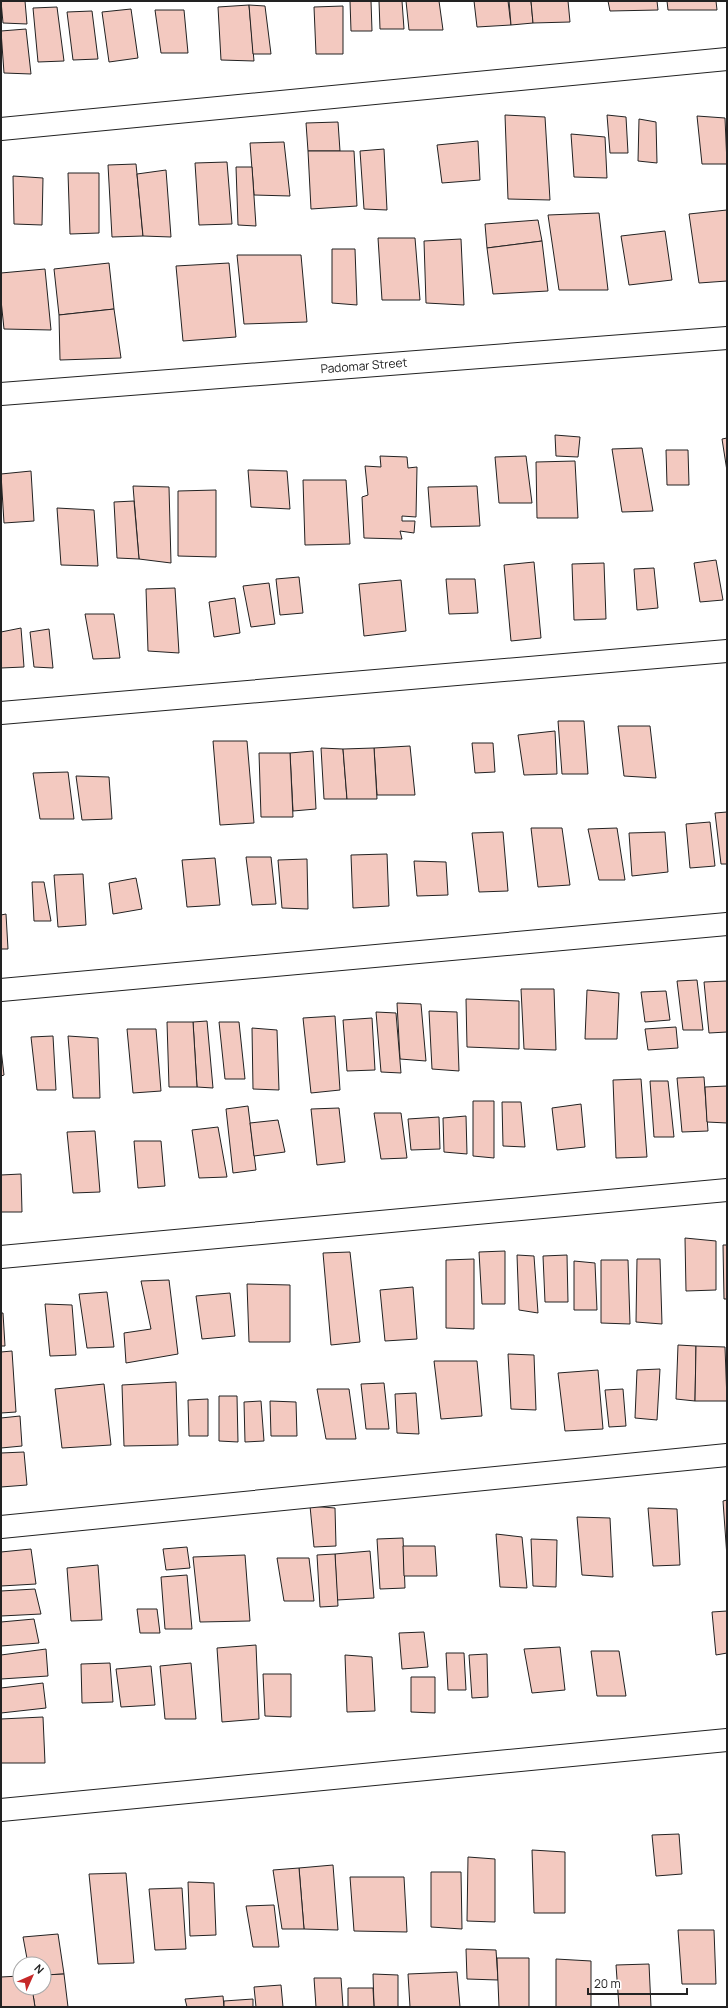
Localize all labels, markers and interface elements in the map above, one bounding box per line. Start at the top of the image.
street label: Padomar Street [320,354,408,377]
north arrow [12,1956,52,1996]
text: N [31,1960,48,1977]
scale bar [588,1970,687,1996]
text: 20 m [594,1975,621,1992]

